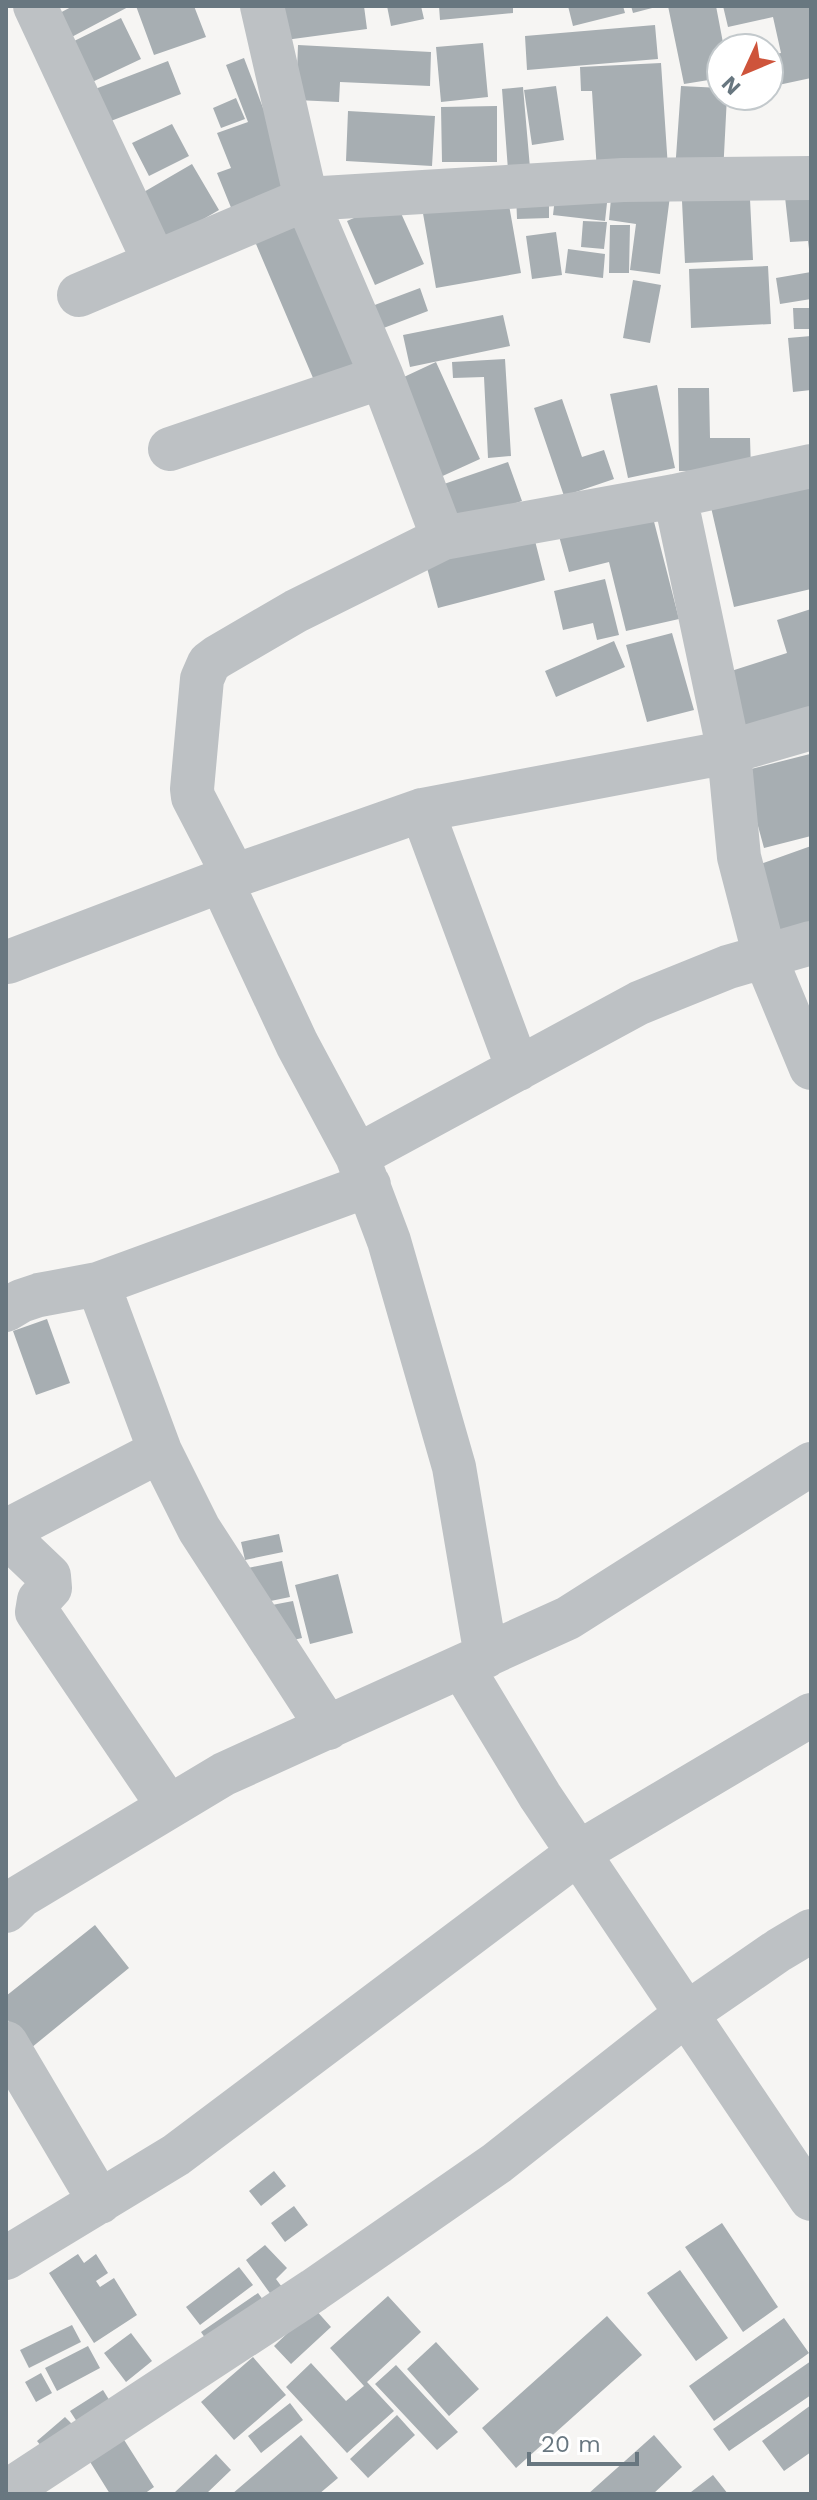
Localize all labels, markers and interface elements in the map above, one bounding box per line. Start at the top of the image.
north arrow [705,32,785,112]
text: N [716,71,746,100]
scale bar [529,2416,637,2466]
text: 20 m [541,2430,601,2458]

